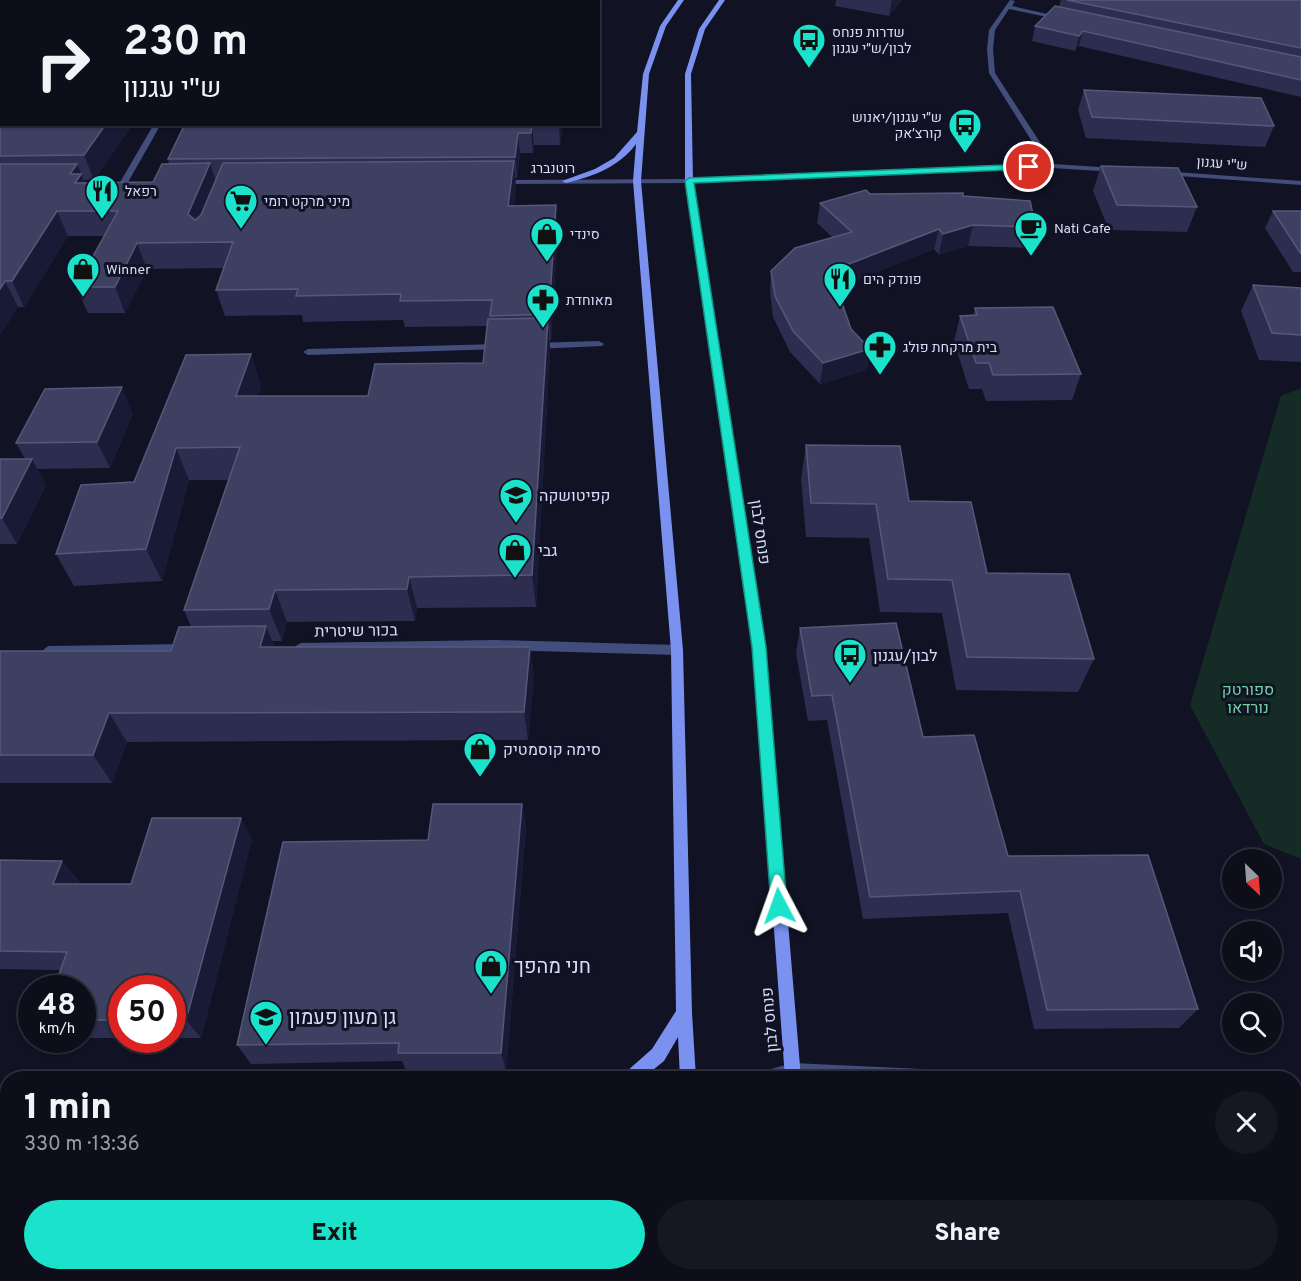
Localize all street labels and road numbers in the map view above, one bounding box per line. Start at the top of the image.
street label: ש"י עגנון [1196,154,1248,175]
street label: רוטנברג [531,161,575,178]
street label: פנחס לבון [745,498,773,566]
street label: בכור שיטרית [314,621,398,643]
street label: פנחס לבון [758,986,784,1053]

